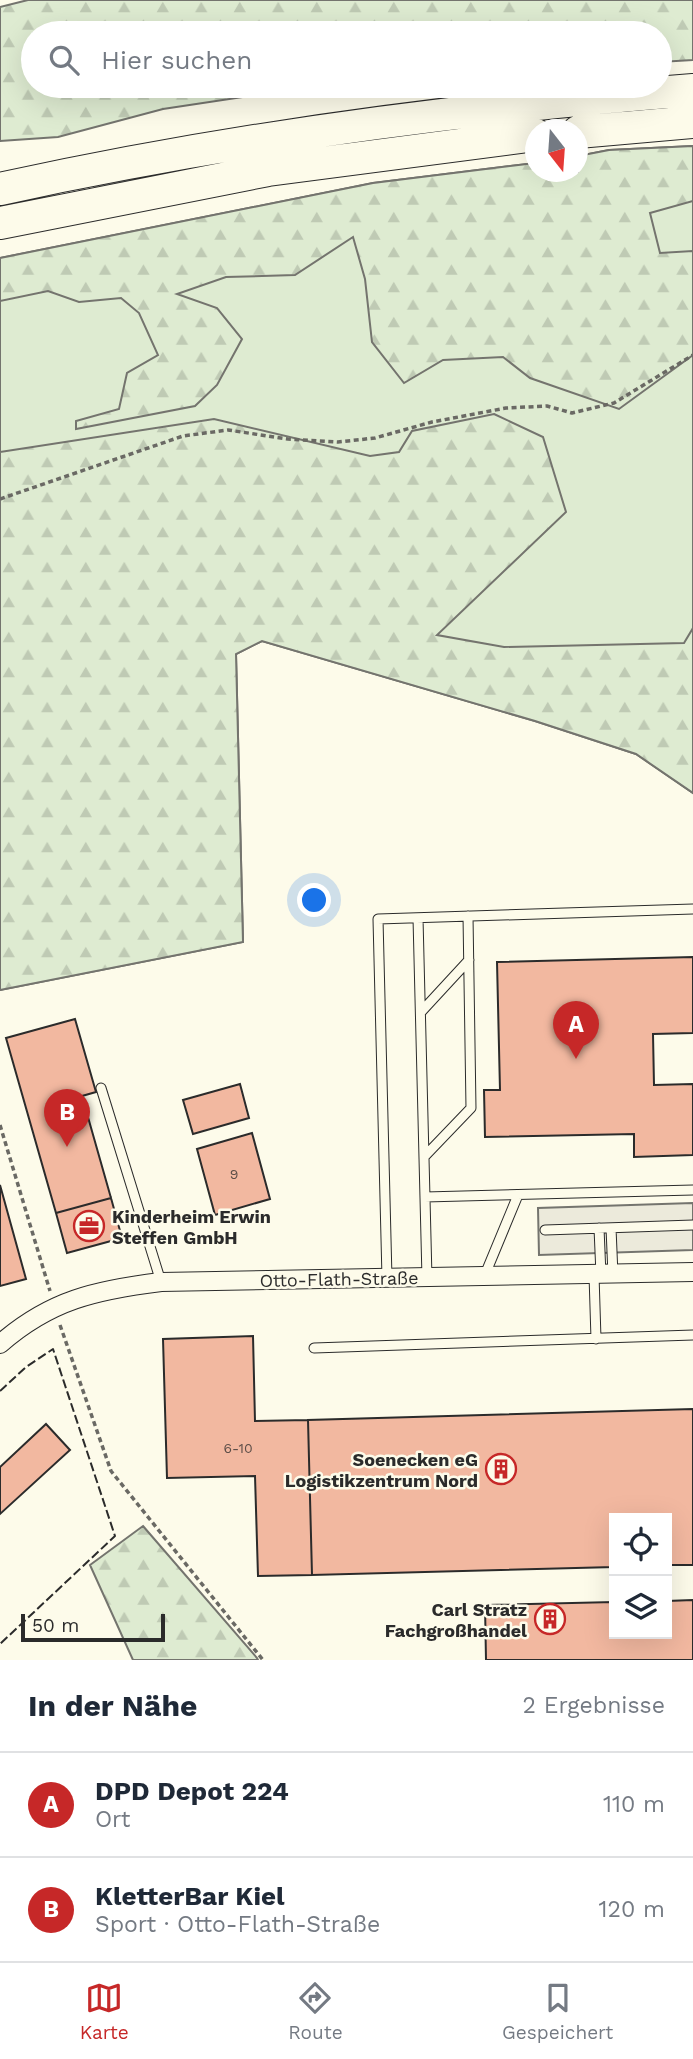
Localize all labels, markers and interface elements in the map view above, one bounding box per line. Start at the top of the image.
search box [21,21,672,98]
icon: search [45,41,83,79]
text: Hier suchen [101,45,252,75]
north arrow [525,119,588,182]
your location [297,883,331,917]
pin: A [553,1001,599,1059]
pin: B [44,1089,90,1147]
house number: 9 [230,1166,238,1182]
place label: Kinderheim Erwin Steffen GmbH [112,1206,271,1248]
office icon: Kinderheim Erwin Steffen GmbH [72,1209,106,1243]
street label: Otto-Flath-Straße [259,1267,419,1291]
house number: 6-10 [223,1440,253,1456]
place label: Soenecken eG Logistikzentrum Nord [285,1449,478,1491]
building icon: Soenecken eG Logistikzentrum Nord [484,1452,518,1486]
map controls [609,1513,672,1639]
button: locate [609,1513,672,1576]
button: layers [609,1576,672,1639]
place label: Carl Stratz Fachgroßhandel [385,1599,527,1641]
building icon: Carl Stratz Fachgroßhandel [533,1602,567,1636]
scale bar [21,1611,164,1643]
text: 50 m [32,1614,79,1637]
text: In der Nähe [28,1688,197,1723]
text: 2 Ergebnisse [522,1692,665,1719]
text: DPD Depot 224 [95,1776,289,1806]
text: A [43,1791,59,1818]
text: 110 m [603,1791,665,1818]
text: Ort [95,1806,130,1833]
text: KletterBar Kiel [95,1881,285,1911]
text: B [43,1896,59,1923]
text: 120 m [599,1896,665,1923]
text: Sport · Otto-Flath-Straße [95,1911,380,1938]
tab: Karte [80,1979,129,2044]
tab: Route [288,1979,343,2044]
tab: Gespeichert [502,1979,613,2044]

